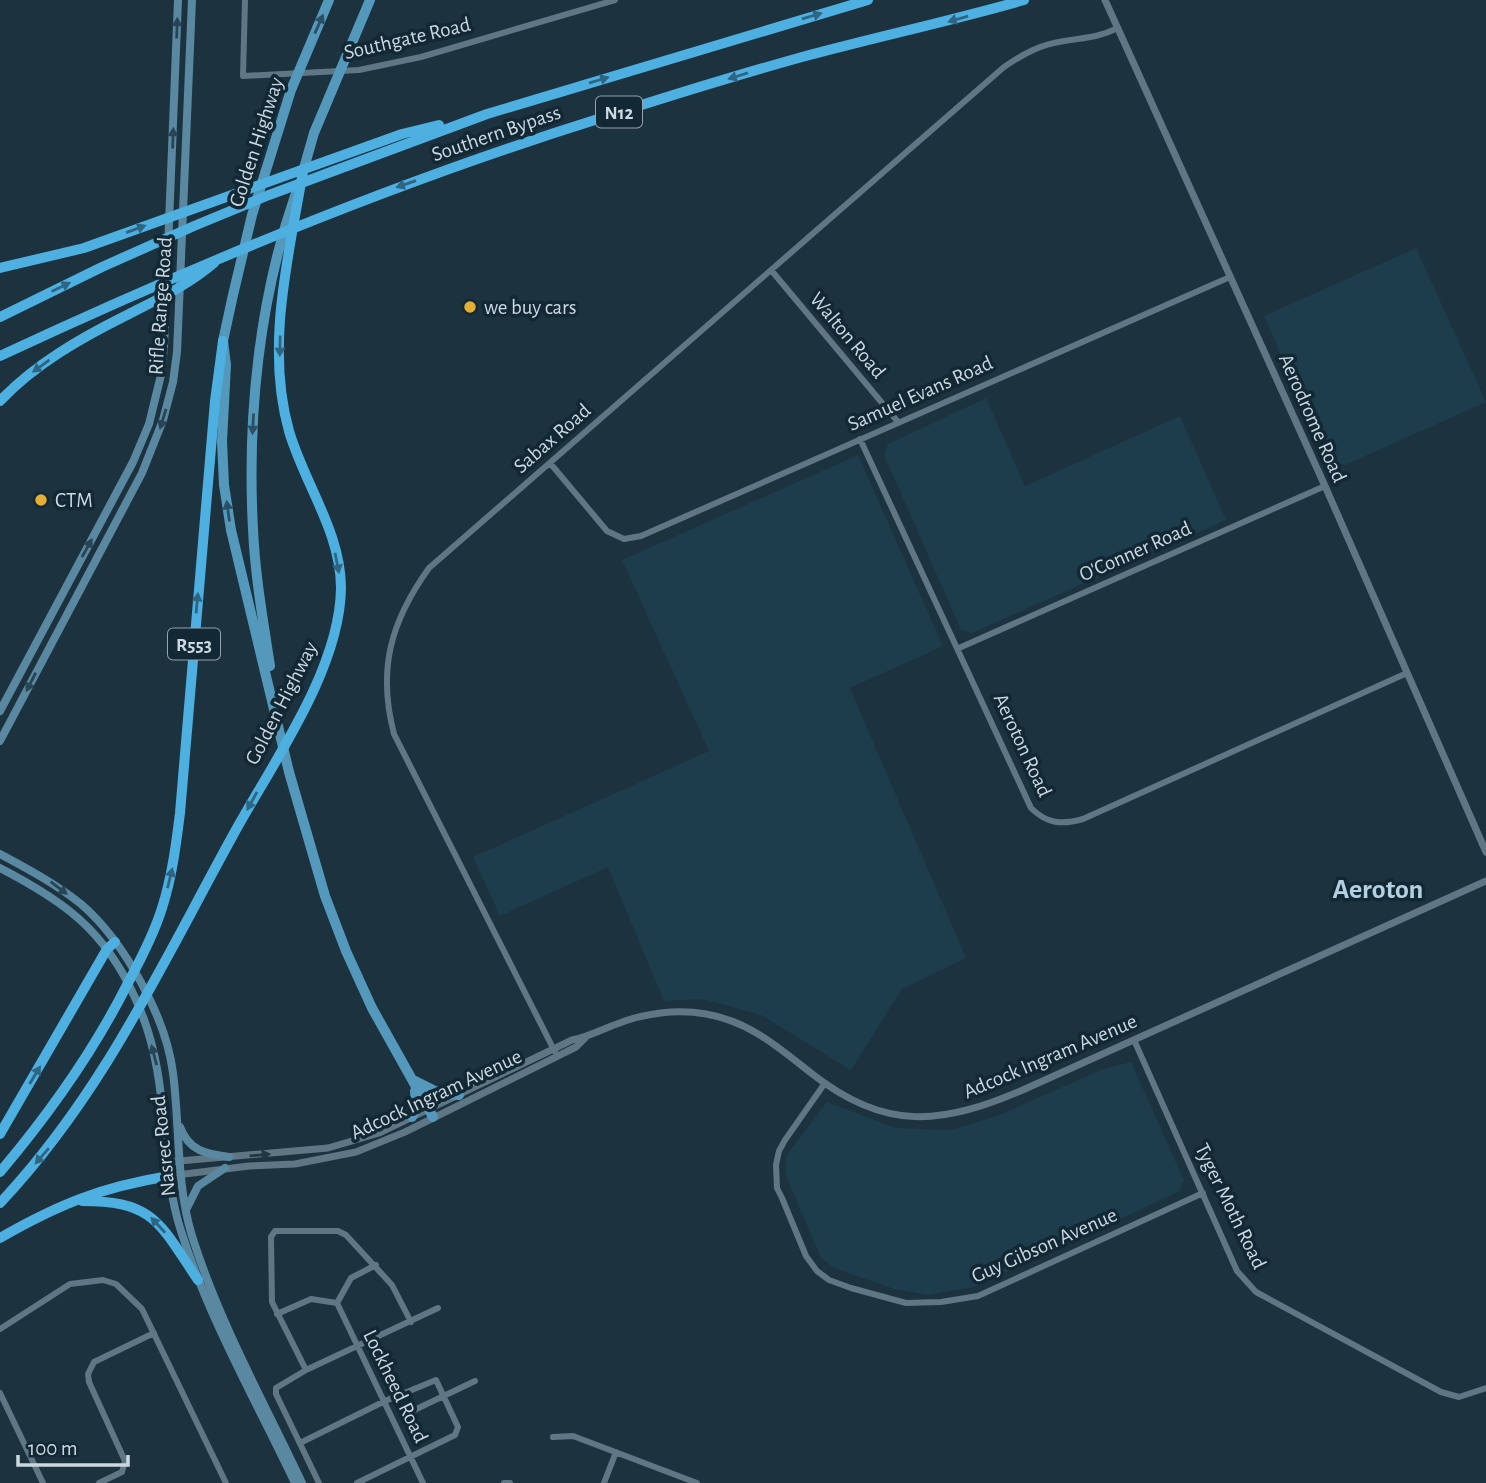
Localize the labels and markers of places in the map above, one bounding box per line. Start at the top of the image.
place label: we buy cars [484,297,577,318]
marker: we buy cars [462,299,478,315]
place label: CTM [55,490,93,511]
marker: CTM [33,492,49,508]

